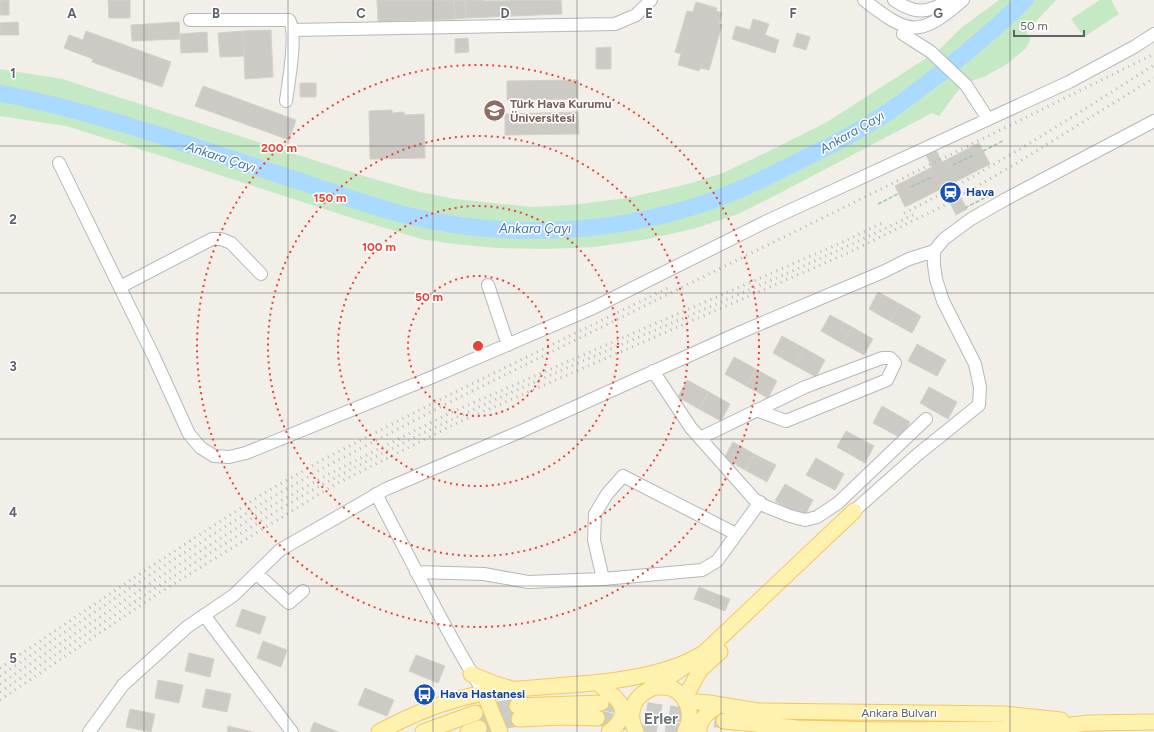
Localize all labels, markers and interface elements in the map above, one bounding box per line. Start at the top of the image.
text: A [67,6,77,21]
text: B [212,6,220,21]
text: C [356,6,366,21]
text: D [500,6,510,21]
text: E [645,6,653,21]
text: F [789,6,797,21]
text: G [933,6,943,21]
scale bar [1014,12,1084,38]
text: 50 m [1020,19,1048,33]
text: 1 [10,66,16,81]
place label: Türk Hava Kurumu Üniversitesi [510,97,612,125]
school or university icon: Türk Hava Kurumu Üniversitesi [482,98,508,124]
water label: Ankara Çayı [816,107,887,157]
water label: Ankara Çayı [183,138,258,175]
text: 200 m [261,141,297,155]
station icon: Hava [937,179,963,205]
place label: Hava [966,185,994,199]
text: 150 m [313,191,347,205]
text: 2 [9,212,17,227]
water label: Ankara Çayı [498,221,571,236]
text: 100 m [362,240,396,254]
text: 50 m [415,290,443,304]
centre of rings [471,339,485,353]
text: 3 [9,359,17,374]
text: 4 [9,505,17,520]
text: 5 [9,651,17,666]
bus stop icon: Hava Hastanesi [412,681,438,707]
place label: Hava Hastanesi [440,687,525,701]
street label: Ankara Bulvarı [861,706,937,720]
district label: Erler [644,709,678,728]

